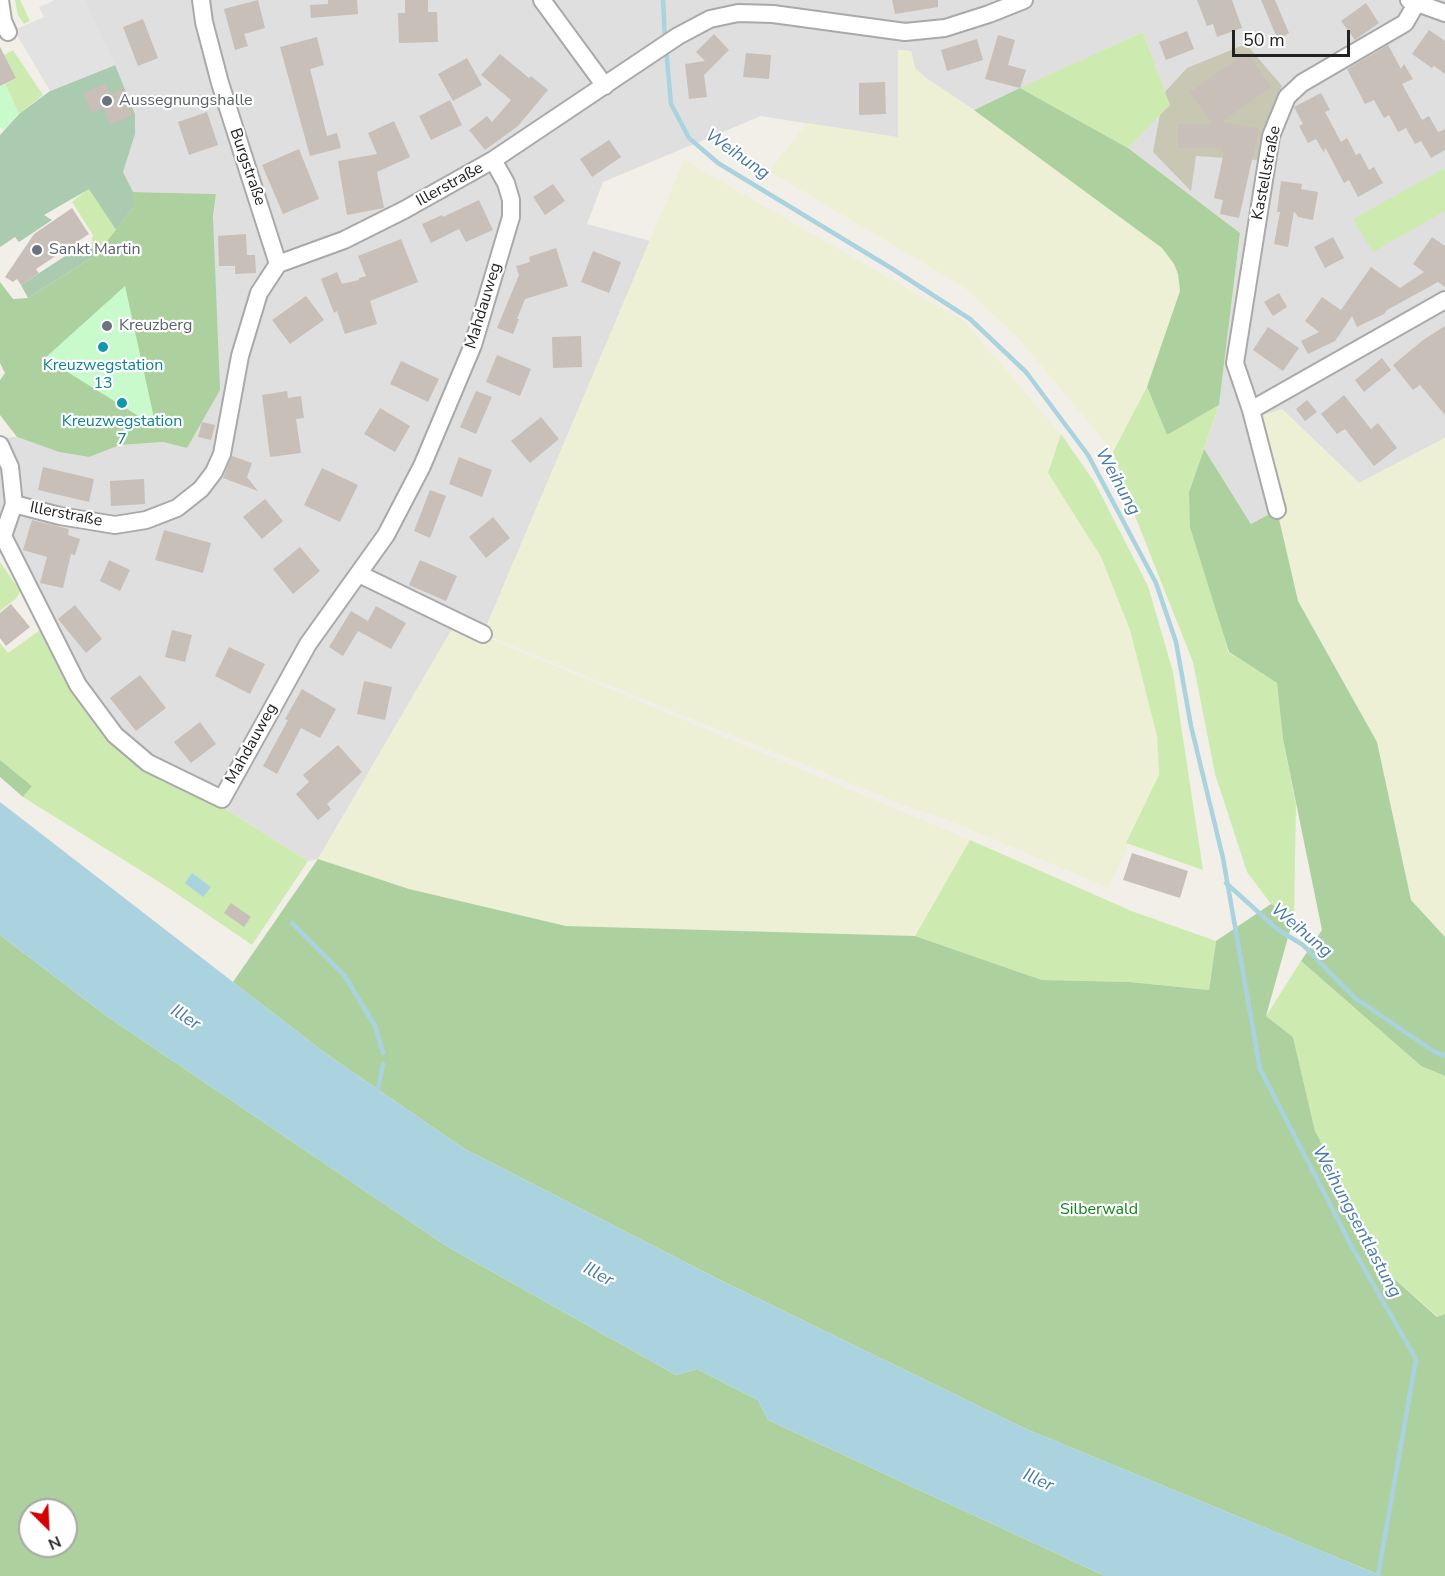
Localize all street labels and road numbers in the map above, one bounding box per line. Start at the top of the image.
street label: Kastellstraße [1248,124,1286,222]
street label: Burgstraße [225,126,269,208]
street label: Illerstraße [413,159,487,211]
street label: Mahdauweg [462,261,506,351]
street label: Illerstraße [28,499,104,531]
street label: Mahdauweg [222,700,282,788]

